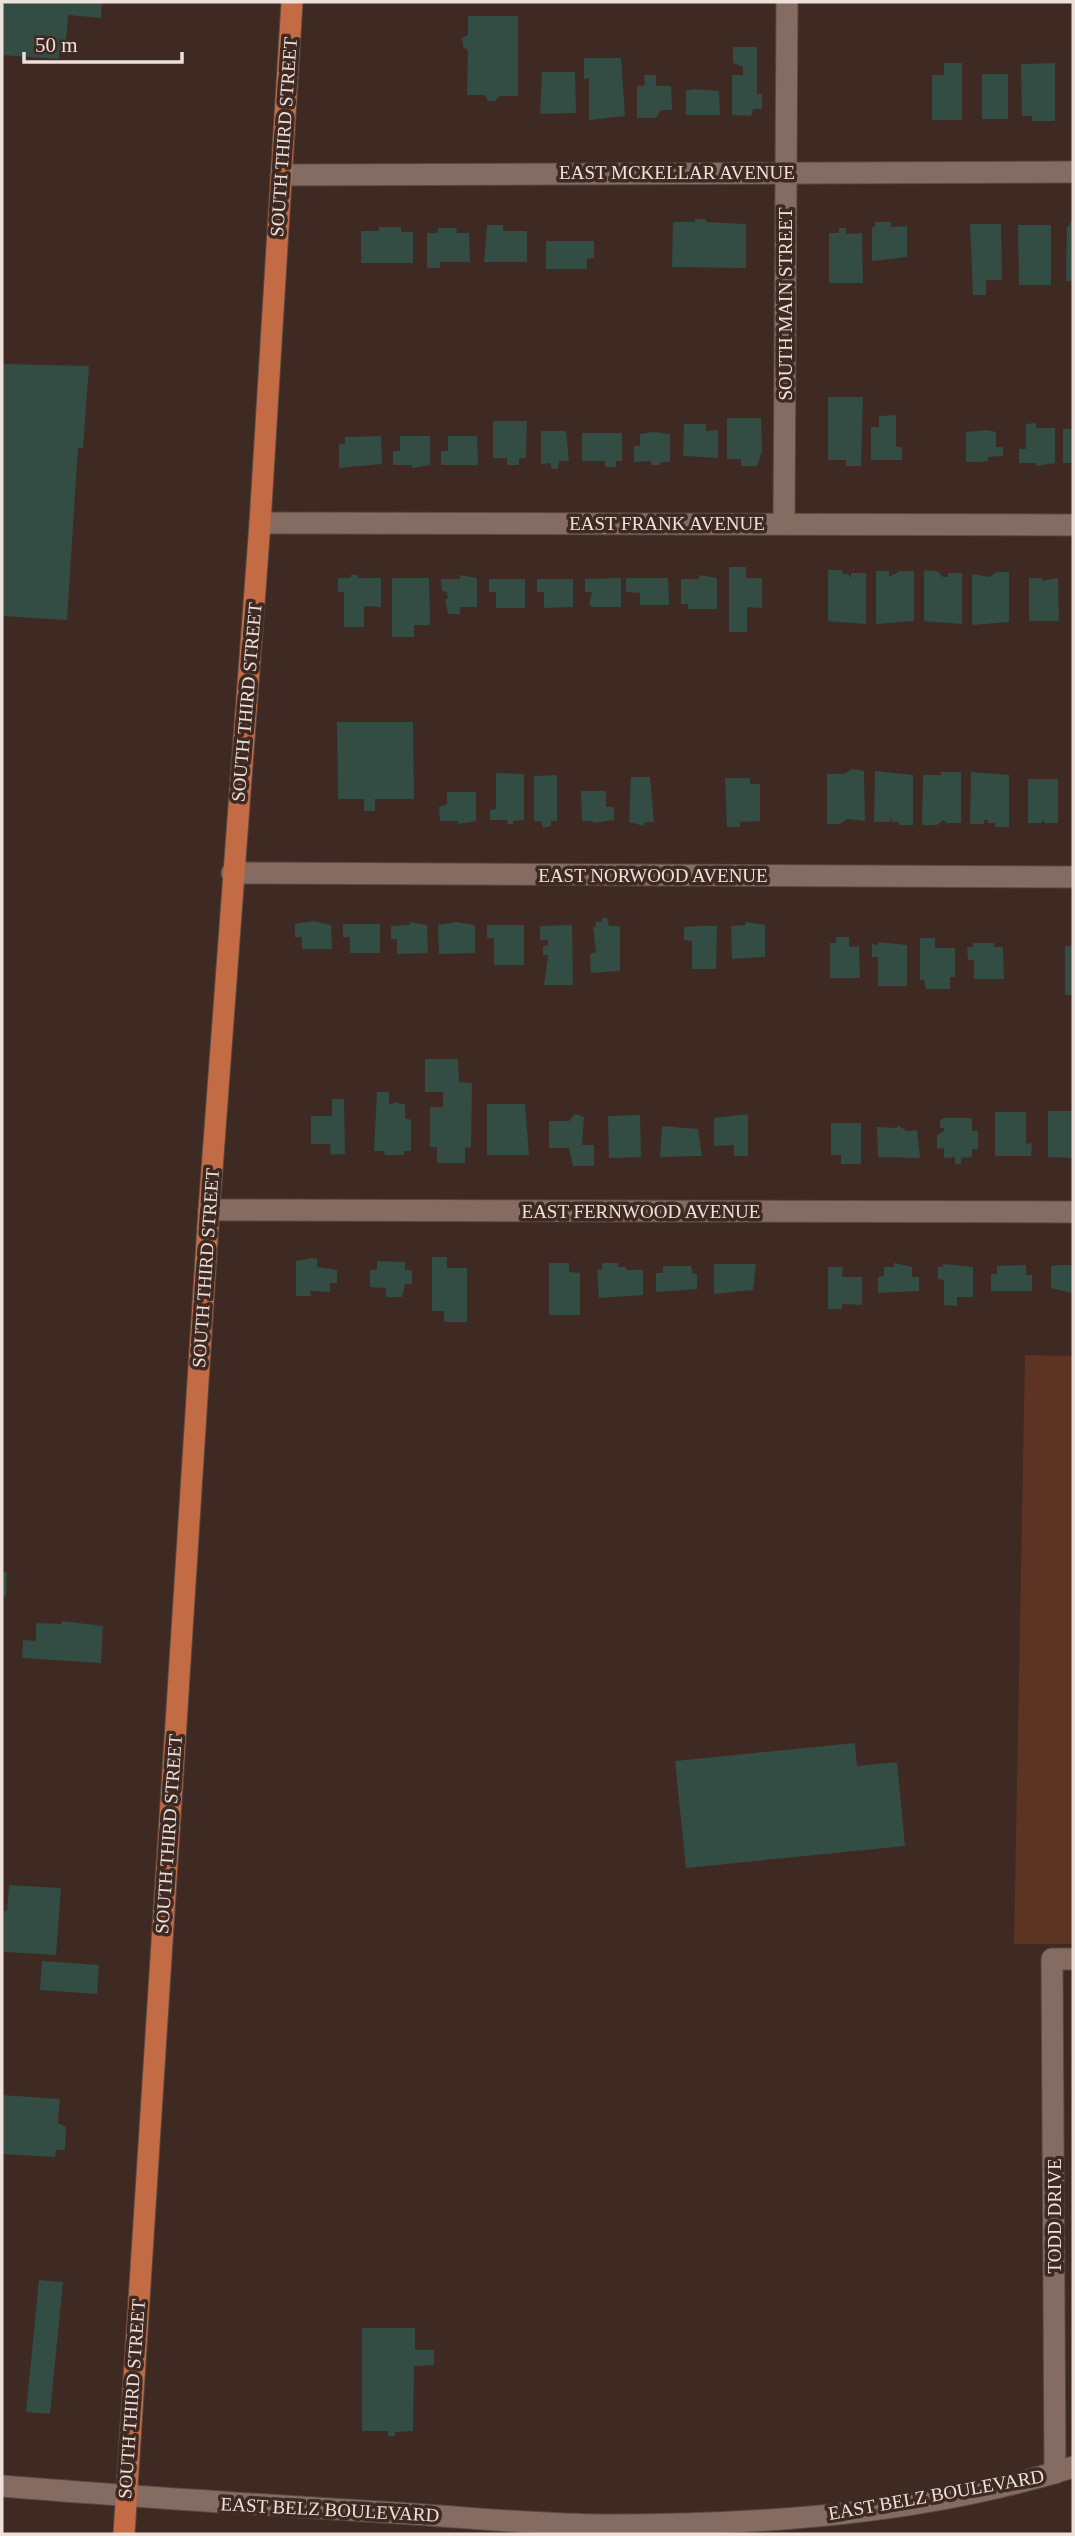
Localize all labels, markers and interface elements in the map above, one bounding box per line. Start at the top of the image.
scale bar [24,21,182,65]
text: 50 m [35,33,78,57]
street label: SOUTH THIRD STREET [266,36,301,238]
street label: EAST MCKELLAR AVENUE [559,162,795,183]
street label: SOUTH MAIN STREET [775,207,796,401]
street label: EAST FRANK AVENUE [569,513,765,534]
street label: SOUTH THIRD STREET [227,601,266,803]
street label: EAST NORWOOD AVENUE [538,865,768,886]
street label: SOUTH THIRD STREET [188,1167,223,1369]
street label: EAST FERNWOOD AVENUE [522,1201,760,1222]
street label: SOUTH THIRD STREET [151,1733,186,1935]
street label: TODD DRIVE [1044,2158,1065,2274]
street label: SOUTH THIRD STREET [114,2298,149,2500]
street label: EAST BELZ BOULEVARD [826,2465,1046,2524]
street label: EAST BELZ BOULEVARD [220,2493,440,2526]

